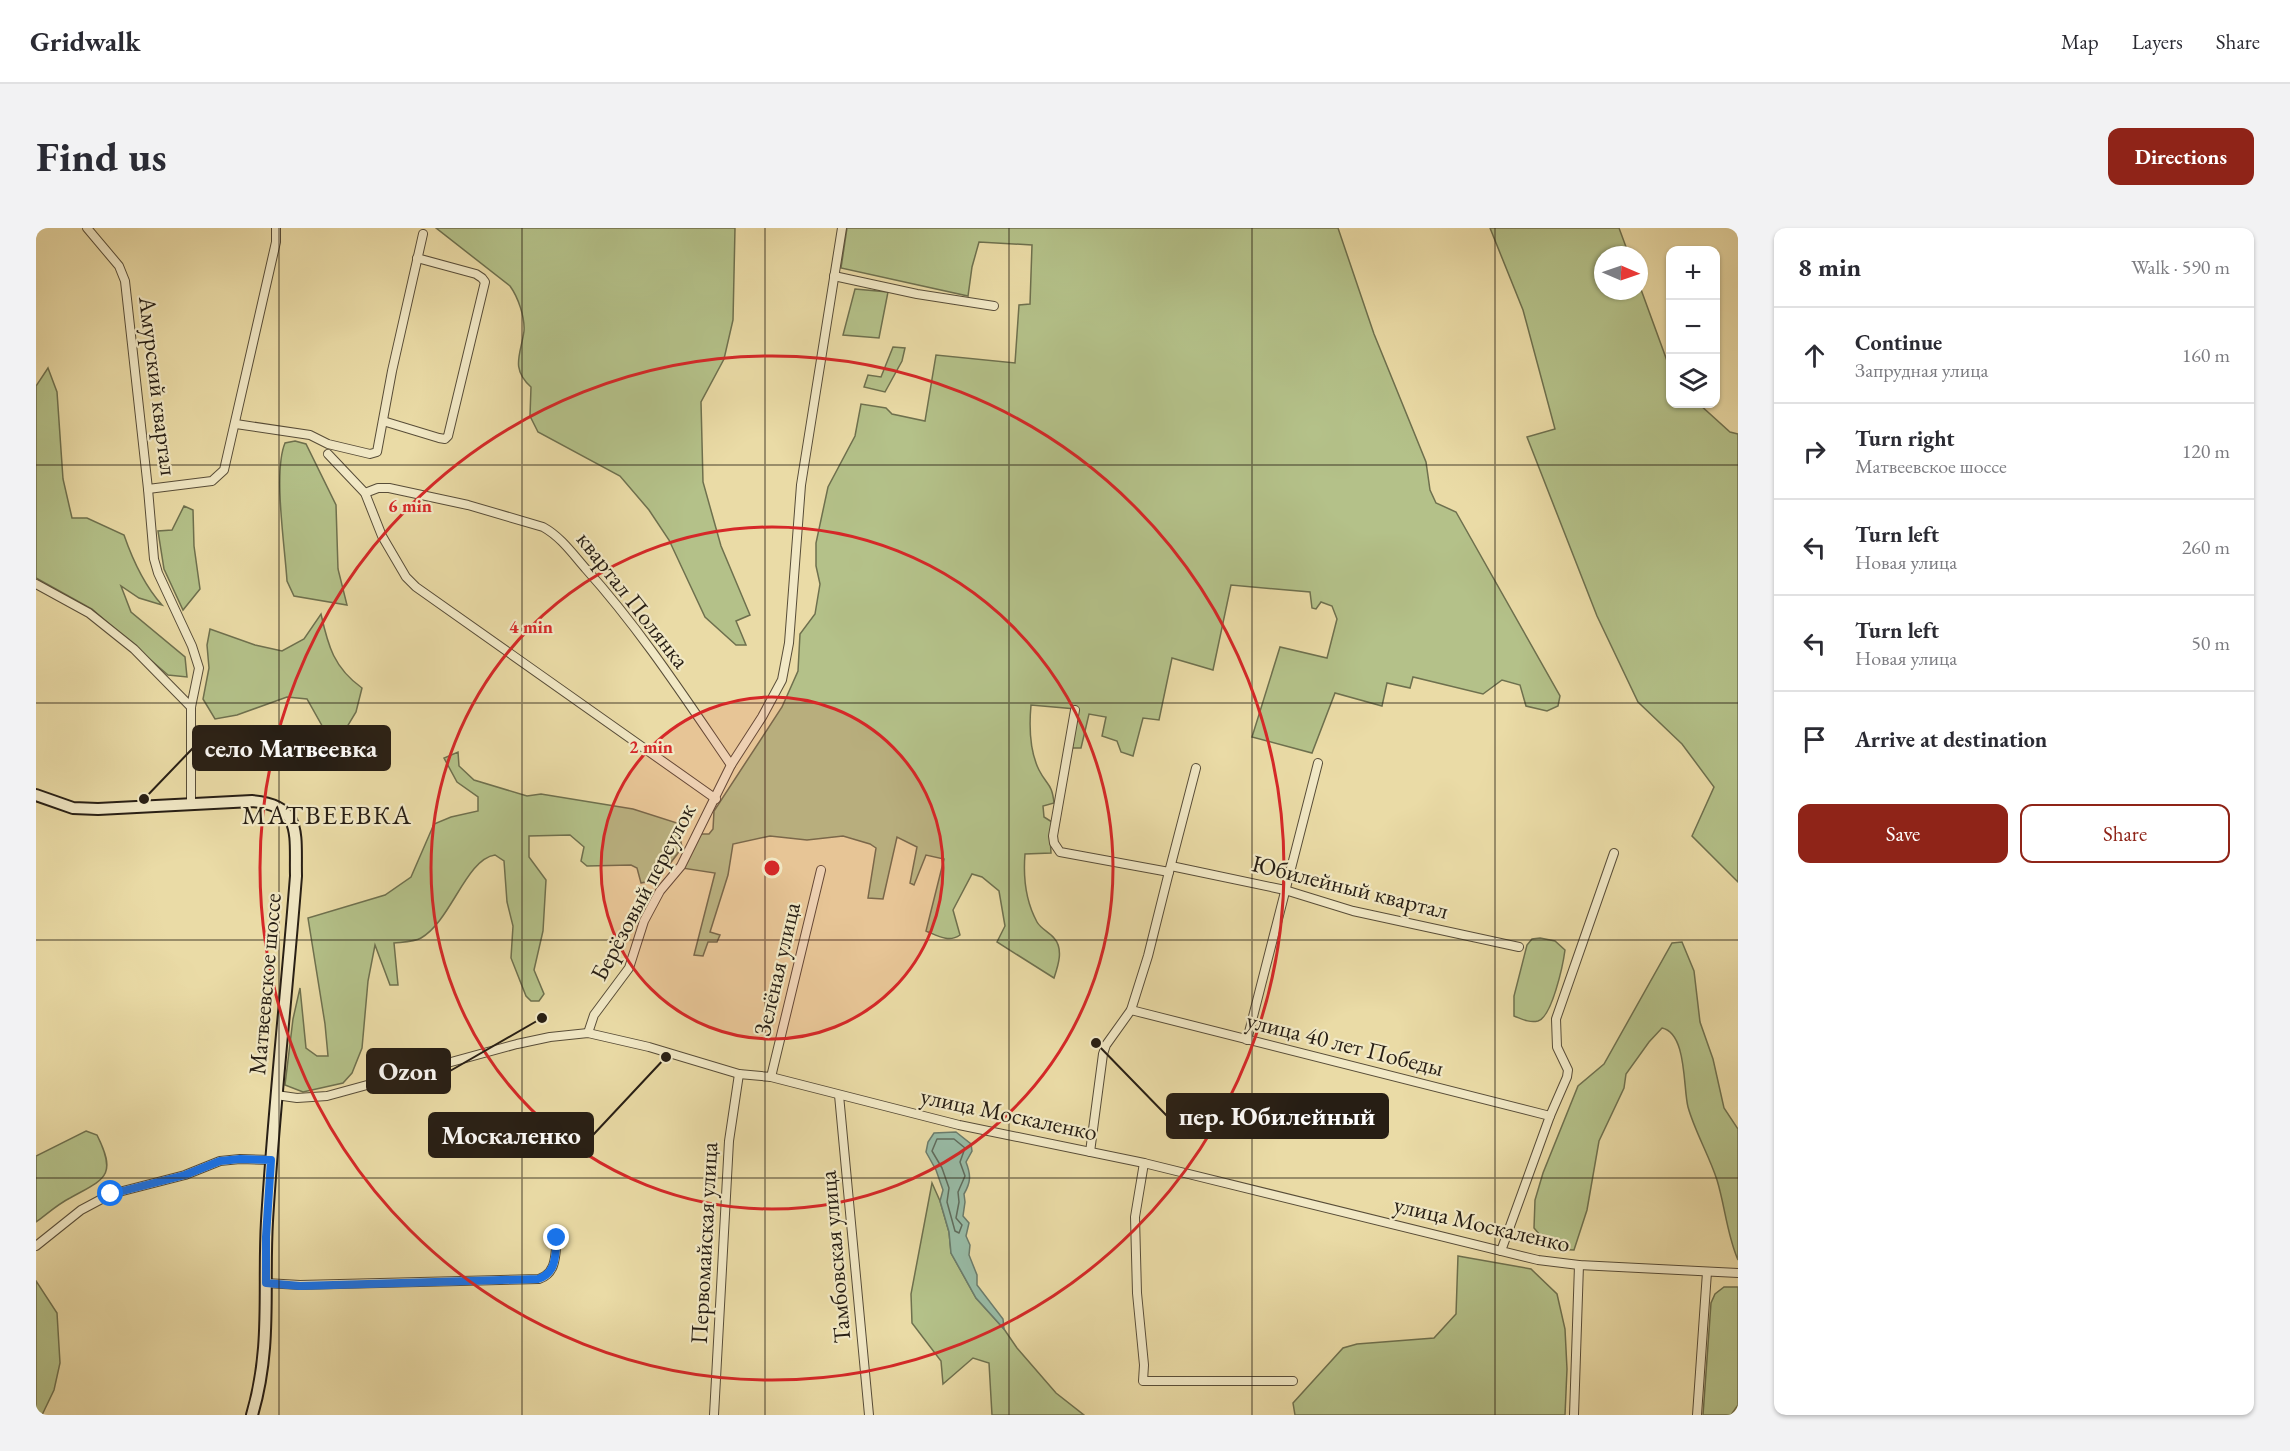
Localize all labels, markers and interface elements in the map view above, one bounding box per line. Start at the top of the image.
text: Gridwalk [30,23,141,59]
text: Map [2061,28,2099,55]
text: Layers [2132,28,2183,55]
text: Share [2216,28,2260,55]
button: Directions [2108,128,2254,185]
text: Find us [36,129,167,184]
north arrow [1594,246,1648,300]
map controls [1666,246,1720,408]
button: + [1666,246,1720,300]
text: 8 min [1798,250,1861,284]
text: Walk · 590 m [2131,254,2230,280]
street label: Амурский квартал [132,294,185,477]
button: − [1666,300,1720,354]
text: Continue [1855,328,1942,357]
icon: ahead [1798,339,1831,372]
text: 160 m [2182,342,2230,368]
button: layers [1666,354,1720,408]
text: Запрудная улица [1855,357,1989,383]
text: Turn right [1855,424,1954,453]
icon: right [1798,435,1831,468]
text: 120 m [2182,438,2230,464]
text: Матвеевское шоссе [1855,453,2007,479]
text: 6 min [388,494,432,517]
text: Turn left [1855,520,1939,549]
street label: квартал Полянка [570,525,697,675]
icon: left [1798,531,1831,564]
text: 260 m [2182,534,2230,560]
text: Новая улица [1855,549,1957,575]
text: 4 min [509,615,553,638]
text: Turn left [1855,616,1939,645]
icon: left [1798,627,1831,660]
text: 50 m [2191,630,2230,656]
text: Новая улица [1855,645,1957,671]
icon: arrive [1798,723,1831,756]
text: Arrive at destination [1855,725,2047,754]
callout: село Матвеевка [193,726,390,770]
text: село Матвеевка [205,731,378,765]
text: 2 min [629,735,673,758]
district label: МАТВЕЕВКА [242,797,412,832]
street label: Берёзовый переулок [583,797,703,986]
button: Save [1798,804,2008,863]
button: Share [2020,804,2230,863]
street label: Юбилейный квартал [1249,847,1452,926]
centre of rings [762,858,782,878]
street label: Матвеевское шоссе [241,892,288,1076]
street label: Зелёная улица [746,899,807,1039]
street label: улица 40 лет Победы [1243,1004,1447,1083]
callout: Ozon [367,1049,450,1093]
text: Ozon [379,1054,438,1088]
street label: улица Москаленко [918,1080,1101,1147]
callout: пер. Юбилейный [1167,1094,1388,1138]
text: пер. Юбилейный [1179,1099,1375,1133]
callout: Москаленко [429,1113,593,1157]
text: Москаленко [441,1118,581,1152]
street label: Первомайская улица [683,1141,724,1345]
street label: Тамбовская улица [811,1169,857,1345]
route start [97,1180,123,1206]
street label: улица Москаленко [1391,1188,1574,1259]
route end [543,1224,569,1250]

